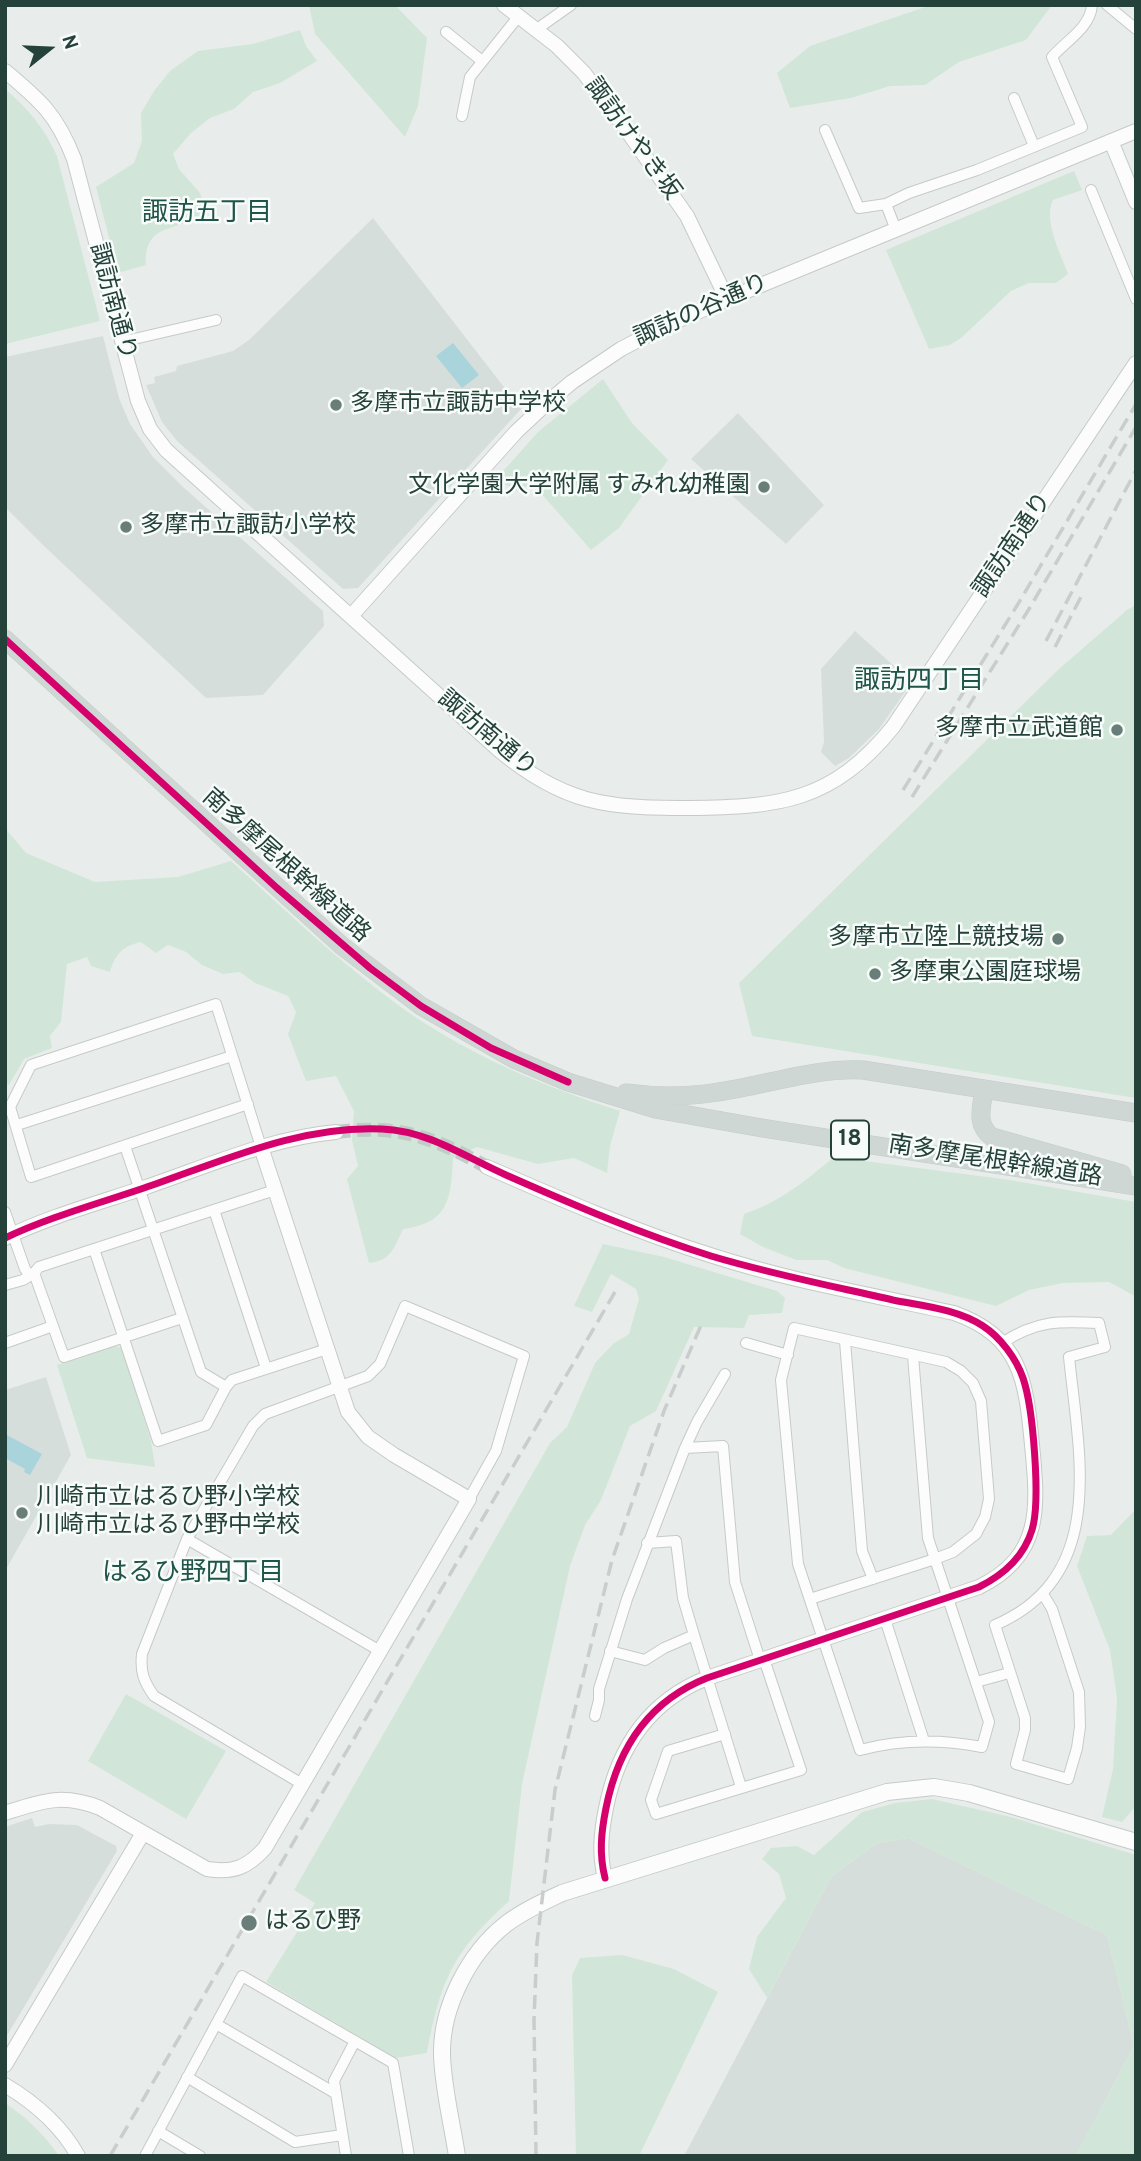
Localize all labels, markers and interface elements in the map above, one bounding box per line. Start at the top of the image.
north arrow [14,14,84,84]
text: N [55,32,82,53]
street label: 諏訪けやき坂 [577,73,685,207]
district label: 諏訪五丁目 [142,199,272,231]
street label: 諏訪南通り [82,240,140,364]
street label: 諏訪の谷通り [630,270,774,354]
place label: 多摩市立諏訪中学校 [350,391,566,419]
marker: 多摩市立諏訪中学校 [328,397,344,413]
place label: 文化学園大学附属 すみれ幼稚園 [408,473,750,501]
marker: 文化学園大学附属 すみれ幼稚園 [756,479,772,495]
street label: 諏訪南通り [969,488,1059,604]
place label: 多摩市立諏訪小学校 [140,513,356,541]
marker: 多摩市立諏訪小学校 [118,519,134,535]
district label: 諏訪四丁目 [854,667,984,699]
street label: 諏訪南通り [431,685,541,785]
place label: 多摩市立武道館 [935,716,1103,744]
marker: 多摩市立武道館 [1109,722,1125,738]
street label: 南多摩尾根幹線道路 [195,784,375,950]
place label: 多摩市立陸上競技場 [828,925,1044,953]
marker: 多摩市立陸上競技場 [1050,931,1066,947]
place label: 多摩東公園庭球場 [889,960,1081,988]
marker: 多摩東公園庭球場 [867,966,883,982]
road number: 18 [831,1120,869,1160]
street label: 南多摩尾根幹線道路 [886,1132,1104,1194]
place label: 川崎市立はるひ野小学校 川崎市立はるひ野中学校 [36,1485,300,1541]
marker: 川崎市立はるひ野小学校 川崎市立はるひ野中学校 [14,1505,30,1521]
district label: はるひ野四丁目 [102,1559,284,1591]
place label: はるひ野 [265,1909,361,1937]
marker: はるひ野 [239,1913,259,1933]

